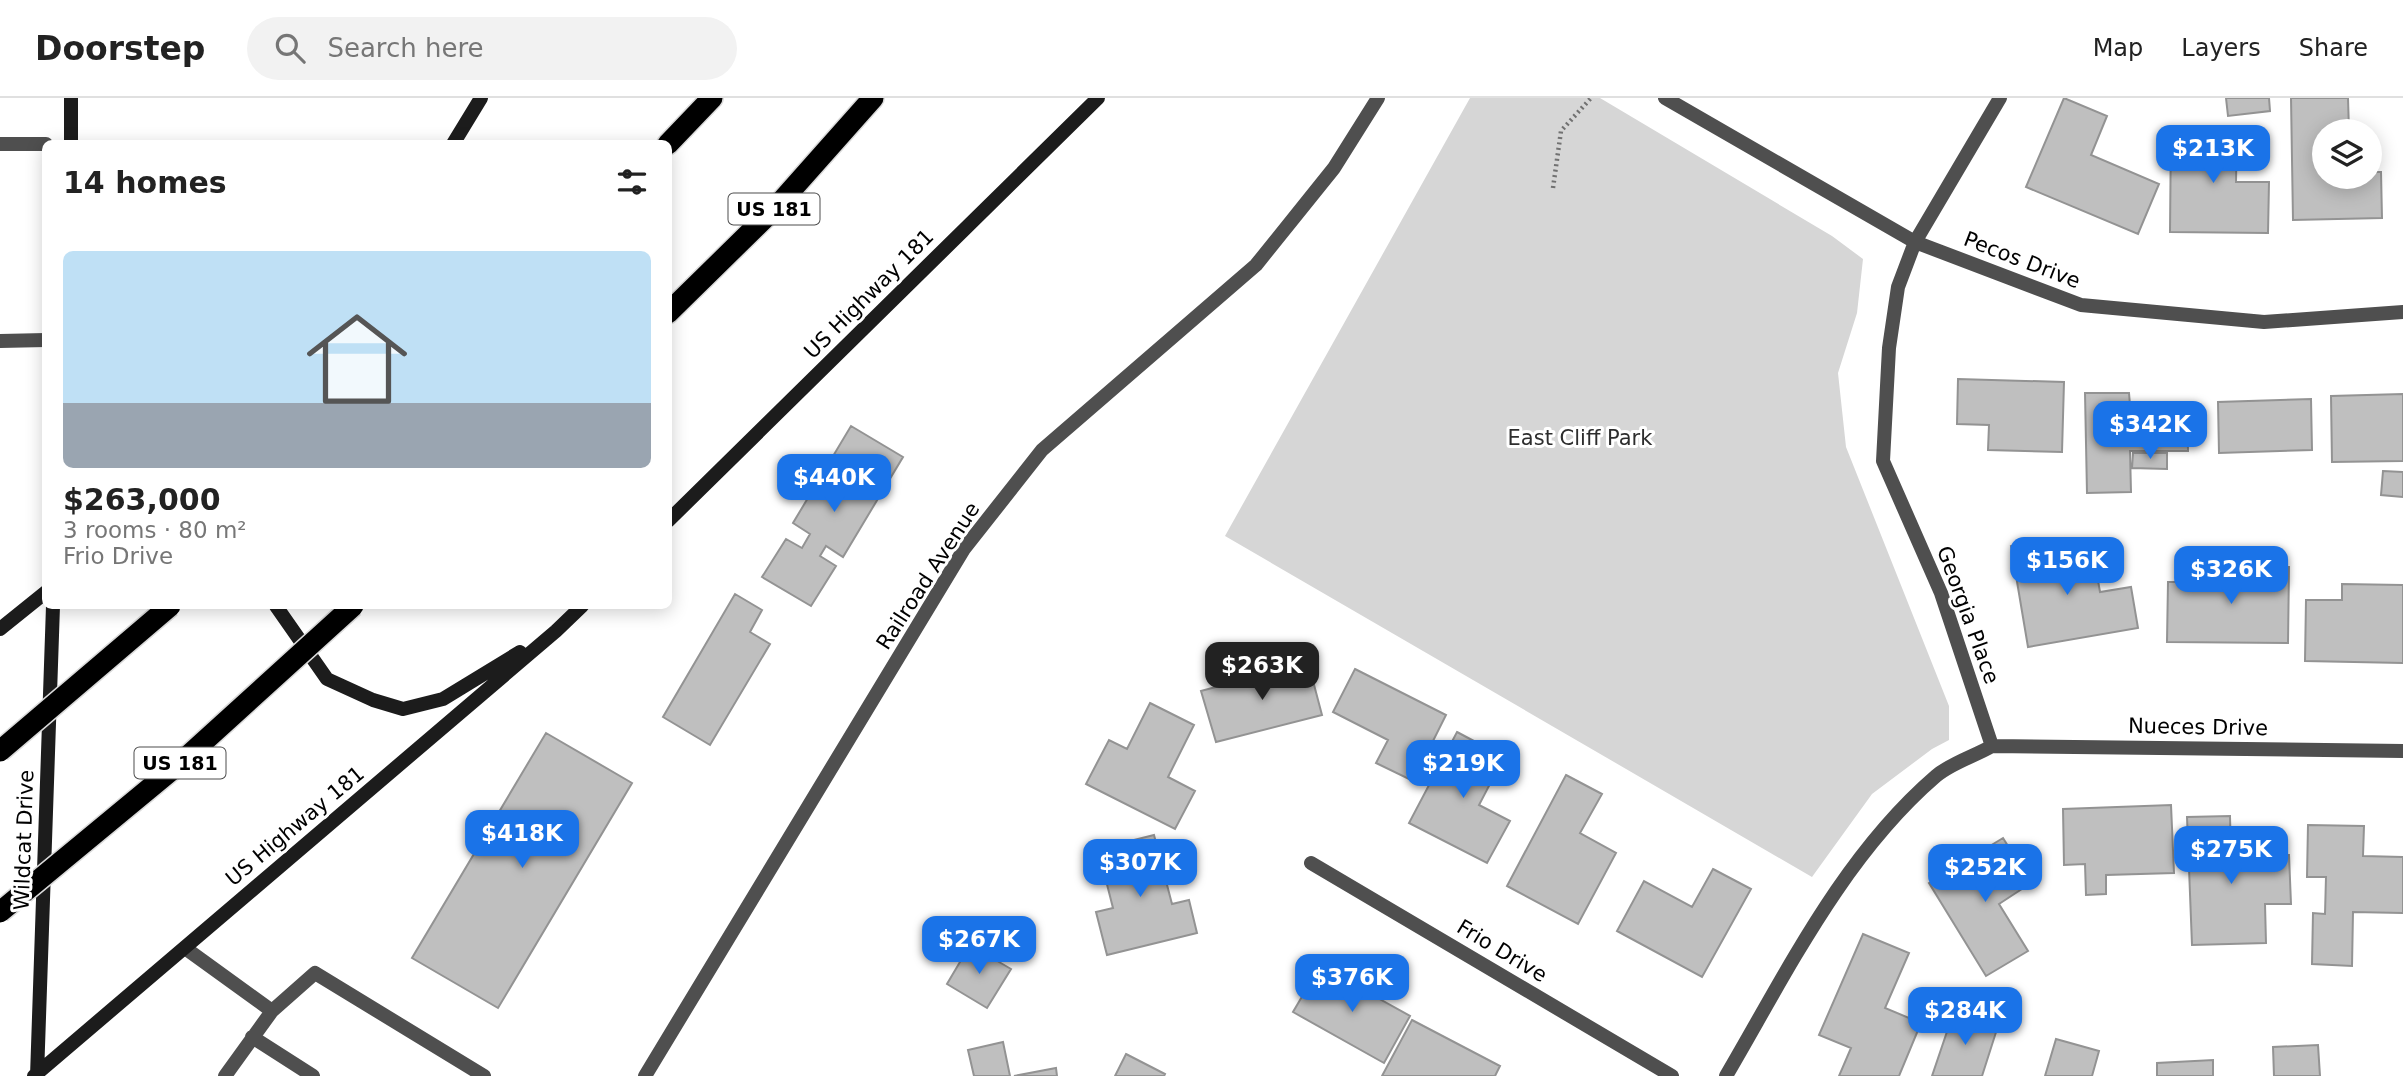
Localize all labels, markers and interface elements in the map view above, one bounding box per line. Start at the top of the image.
search box [247,17,737,80]
text: Doorstep [35,29,205,68]
icon: search [271,29,309,67]
text: Search here [327,33,484,63]
text: Map [2093,34,2143,62]
text: Layers [2181,34,2261,62]
text: Share [2299,34,2368,62]
map controls [2312,119,2382,189]
button: layers [2312,119,2382,189]
pin: $213K [2164,126,2262,185]
text: $213K [2172,135,2254,161]
icon: filters [613,163,651,201]
text: 14 homes [63,165,227,200]
road number: US 181 [728,194,820,225]
street label: US Highway 181 [799,224,939,364]
street label: Pecos Drive [1960,227,2084,293]
icon: home [294,296,420,422]
pin: $342K [2101,402,2199,461]
text: $342K [2109,411,2191,437]
park label: East Cliff Park [1508,426,1653,450]
pin: $440K [785,454,883,514]
text: $440K [793,464,875,490]
text: $263,000 [63,482,221,517]
street label: Railroad Avenue [871,498,985,654]
text: 3 rooms · 80 m² [63,517,247,543]
pin: $156K [2018,538,2116,597]
text: Frio Drive [63,543,173,569]
street label: Georgia Place [1932,543,2004,687]
pin: $326K [2182,546,2280,606]
text: $156K [2026,547,2108,573]
text: $326K [2190,556,2272,582]
pin: $263K [1213,642,1311,702]
text: $263K [1221,652,1303,678]
street label: Nueces Drive [2128,714,2268,740]
pin: $219K [1414,740,1512,800]
road number: US 181 [134,748,226,778]
text: $219K [1422,750,1504,776]
street label: US Highway 181 [221,761,369,891]
street label: Wildcat Drive [10,769,38,911]
pin: $418K [473,810,571,870]
text: $418K [481,820,563,846]
pin: $275K [2182,826,2280,886]
text: $275K [2190,836,2272,862]
pin: $307K [1091,840,1189,899]
pin: $252K [1936,844,2034,904]
text: $307K [1099,849,1181,875]
text: $252K [1944,854,2026,880]
street label: Frio Drive [1453,915,1551,987]
pin: $267K [930,916,1028,976]
text: $267K [938,926,1020,952]
pin: $376K [1303,954,1401,1014]
text: $376K [1311,964,1393,990]
pin: $284K [1916,988,2014,1047]
text: $284K [1924,997,2006,1023]

